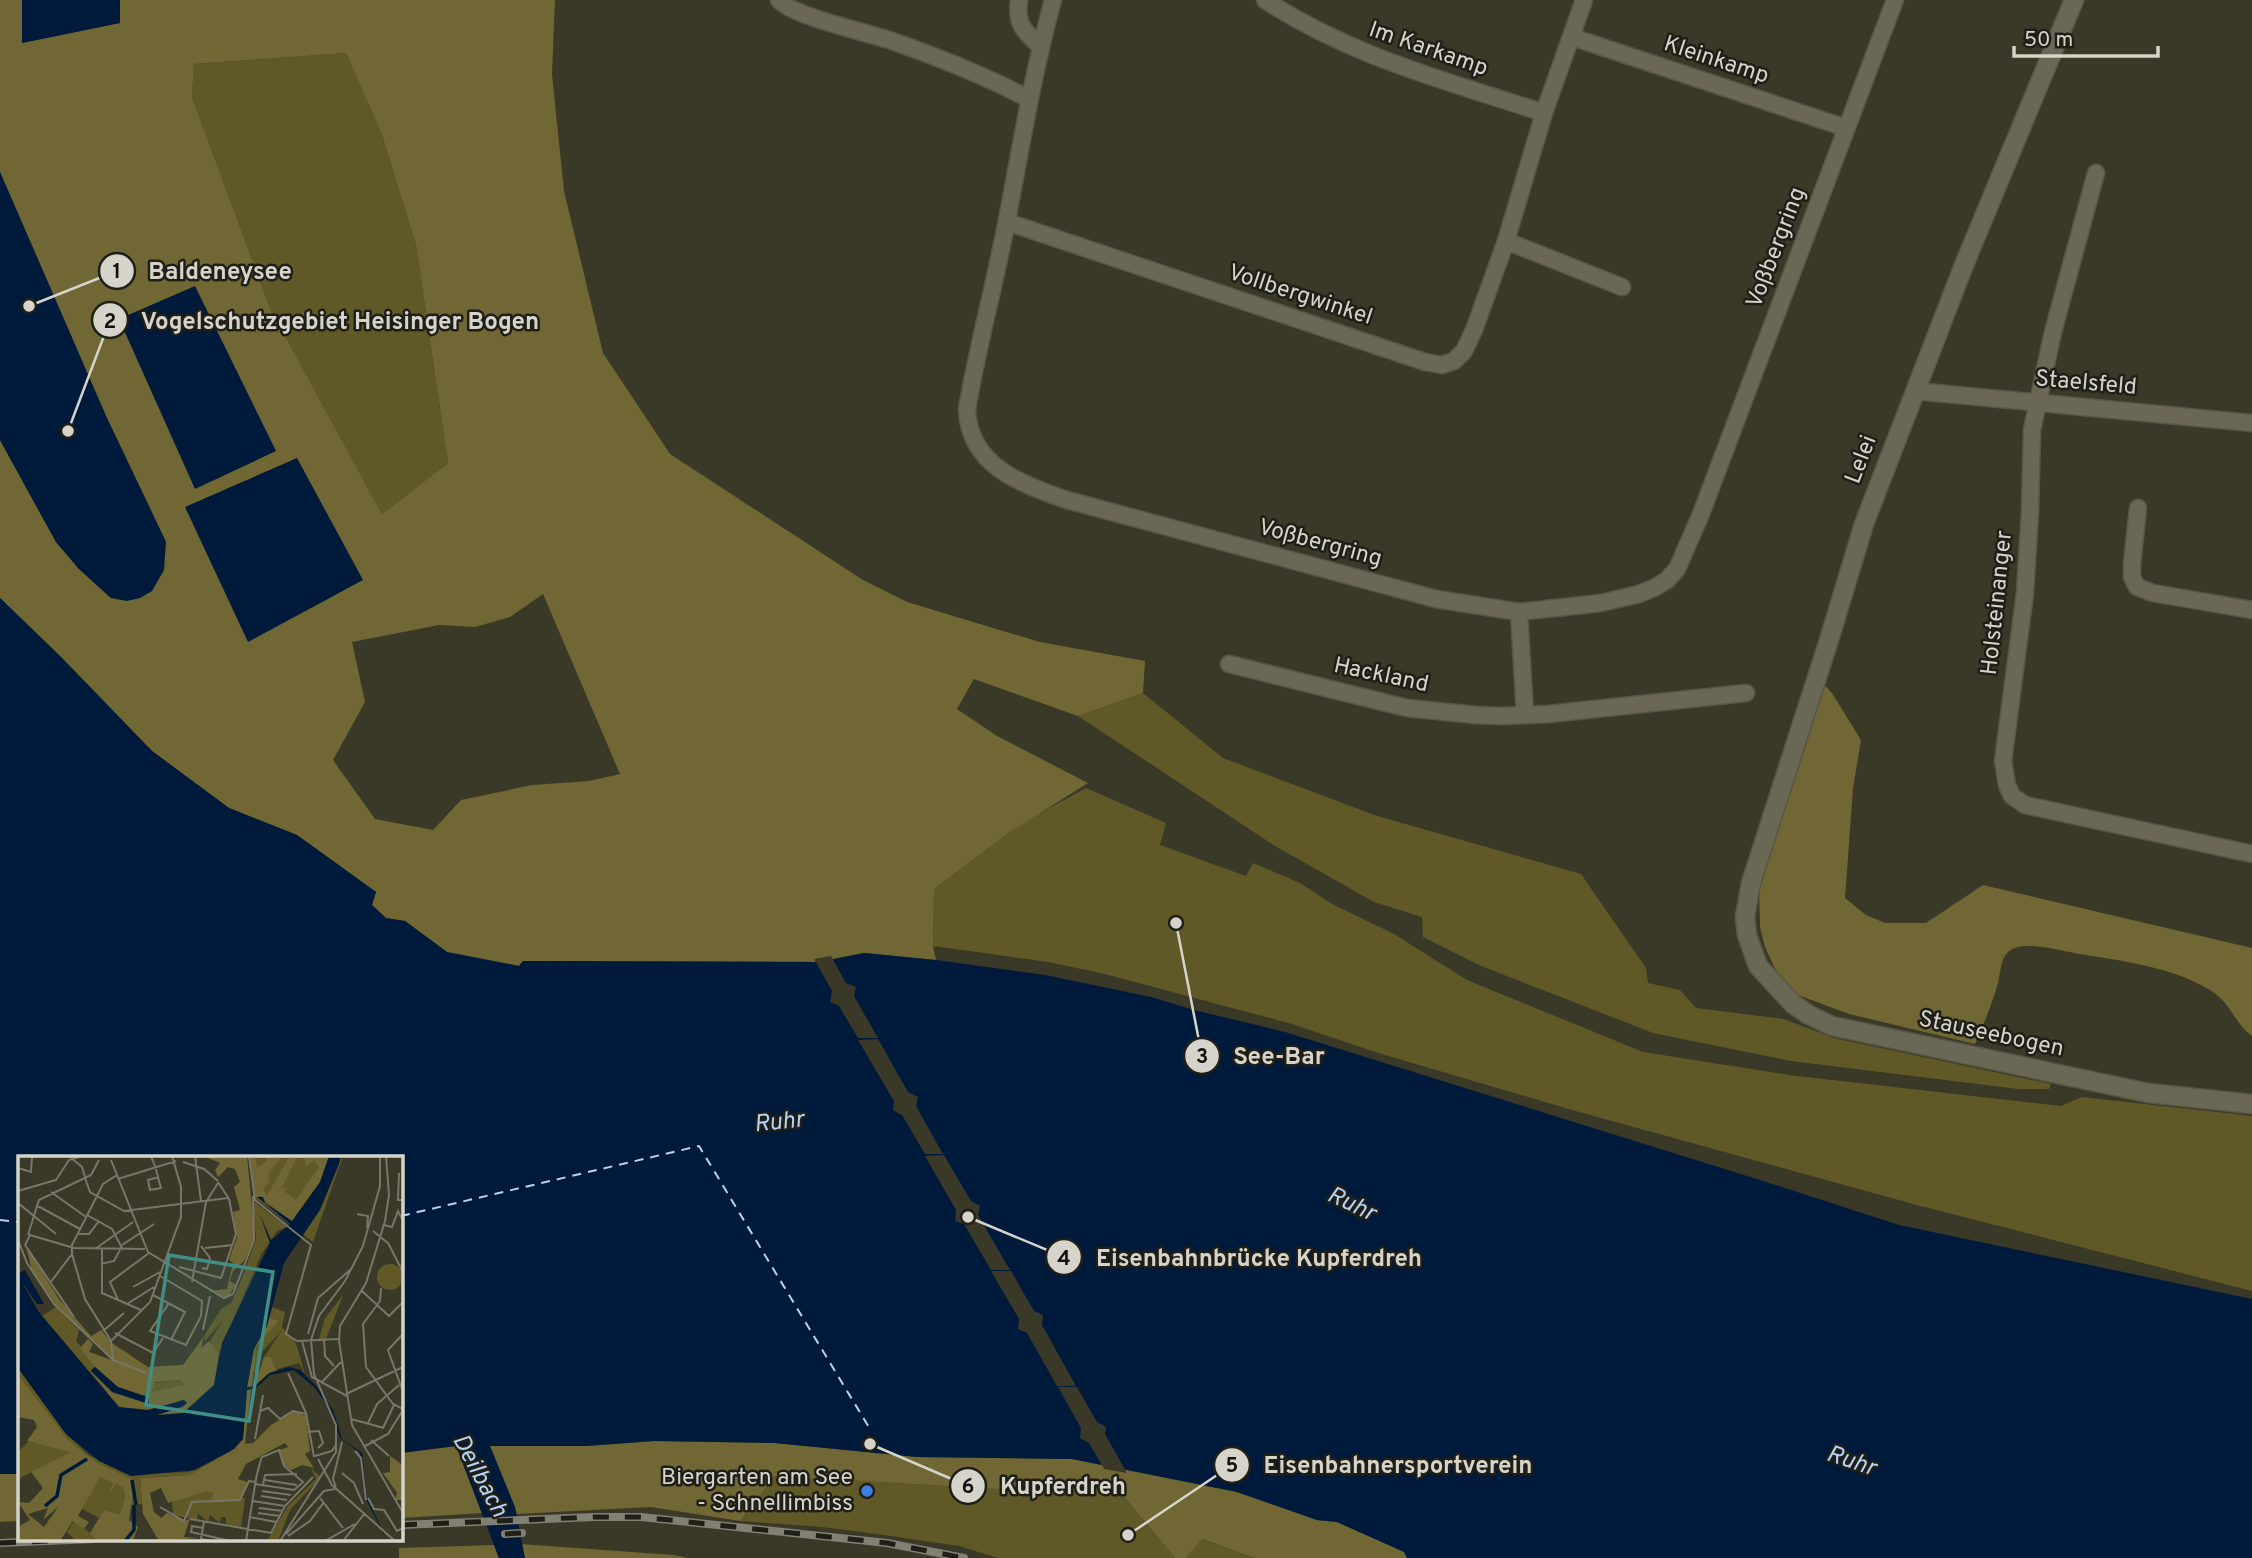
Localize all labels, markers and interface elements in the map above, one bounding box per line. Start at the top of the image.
scale bar [2014,14,2158,58]
street label: Im Karkamp [1365,16,1491,84]
text: 50 m [2024,27,2073,54]
street label: Kleinkamp [1660,30,1772,92]
street label: Voßbergring [1741,184,1813,312]
callout: Baldeneysee [100,248,306,293]
text: Baldeneysee [148,258,292,288]
text: 1 [113,259,121,286]
street label: Vollbergwinkel [1224,259,1376,333]
callout: Vogelschutzgebiet Heisinger Bogen [92,298,554,343]
text: Vogelschutzgebiet Heisinger Bogen [141,308,539,338]
text: 2 [104,309,116,336]
street label: Staelsfeld [2034,365,2138,403]
street label: Lelei [1840,432,1884,488]
street label: Voßbergring [1255,514,1385,574]
street label: Holsteinanger [1976,529,2020,677]
street label: Hackland [1331,652,1431,700]
street label: Stauseebogen [1916,1005,2066,1065]
callout: See-Bar [1184,1033,1339,1078]
text: See-Bar [1233,1043,1325,1073]
text: 3 [1196,1044,1208,1071]
water label: Ruhr [752,1105,807,1141]
inset map [18,1156,402,1540]
water label: Ruhr [1322,1181,1382,1230]
callout: Eisenbahnbrücke Kupferdreh [1047,1235,1436,1280]
text: Eisenbahnbrücke Kupferdreh [1096,1245,1422,1275]
text: 4 [1057,1246,1071,1273]
water label: Deilbach [445,1429,513,1523]
water label: Ruhr [1822,1440,1881,1485]
callout: Eisenbahnersportverein [1215,1442,1547,1487]
text: Eisenbahnersportverein [1264,1452,1532,1482]
text: 5 [1226,1453,1238,1480]
callout: Kupferdreh [951,1463,1140,1508]
place label: Biergarten am See - Schnellimbiss [661,1464,853,1519]
text: Kupferdreh [1000,1473,1126,1503]
text: 6 [962,1474,974,1501]
marker: Biergarten am See - Schnellimbiss [859,1483,875,1499]

